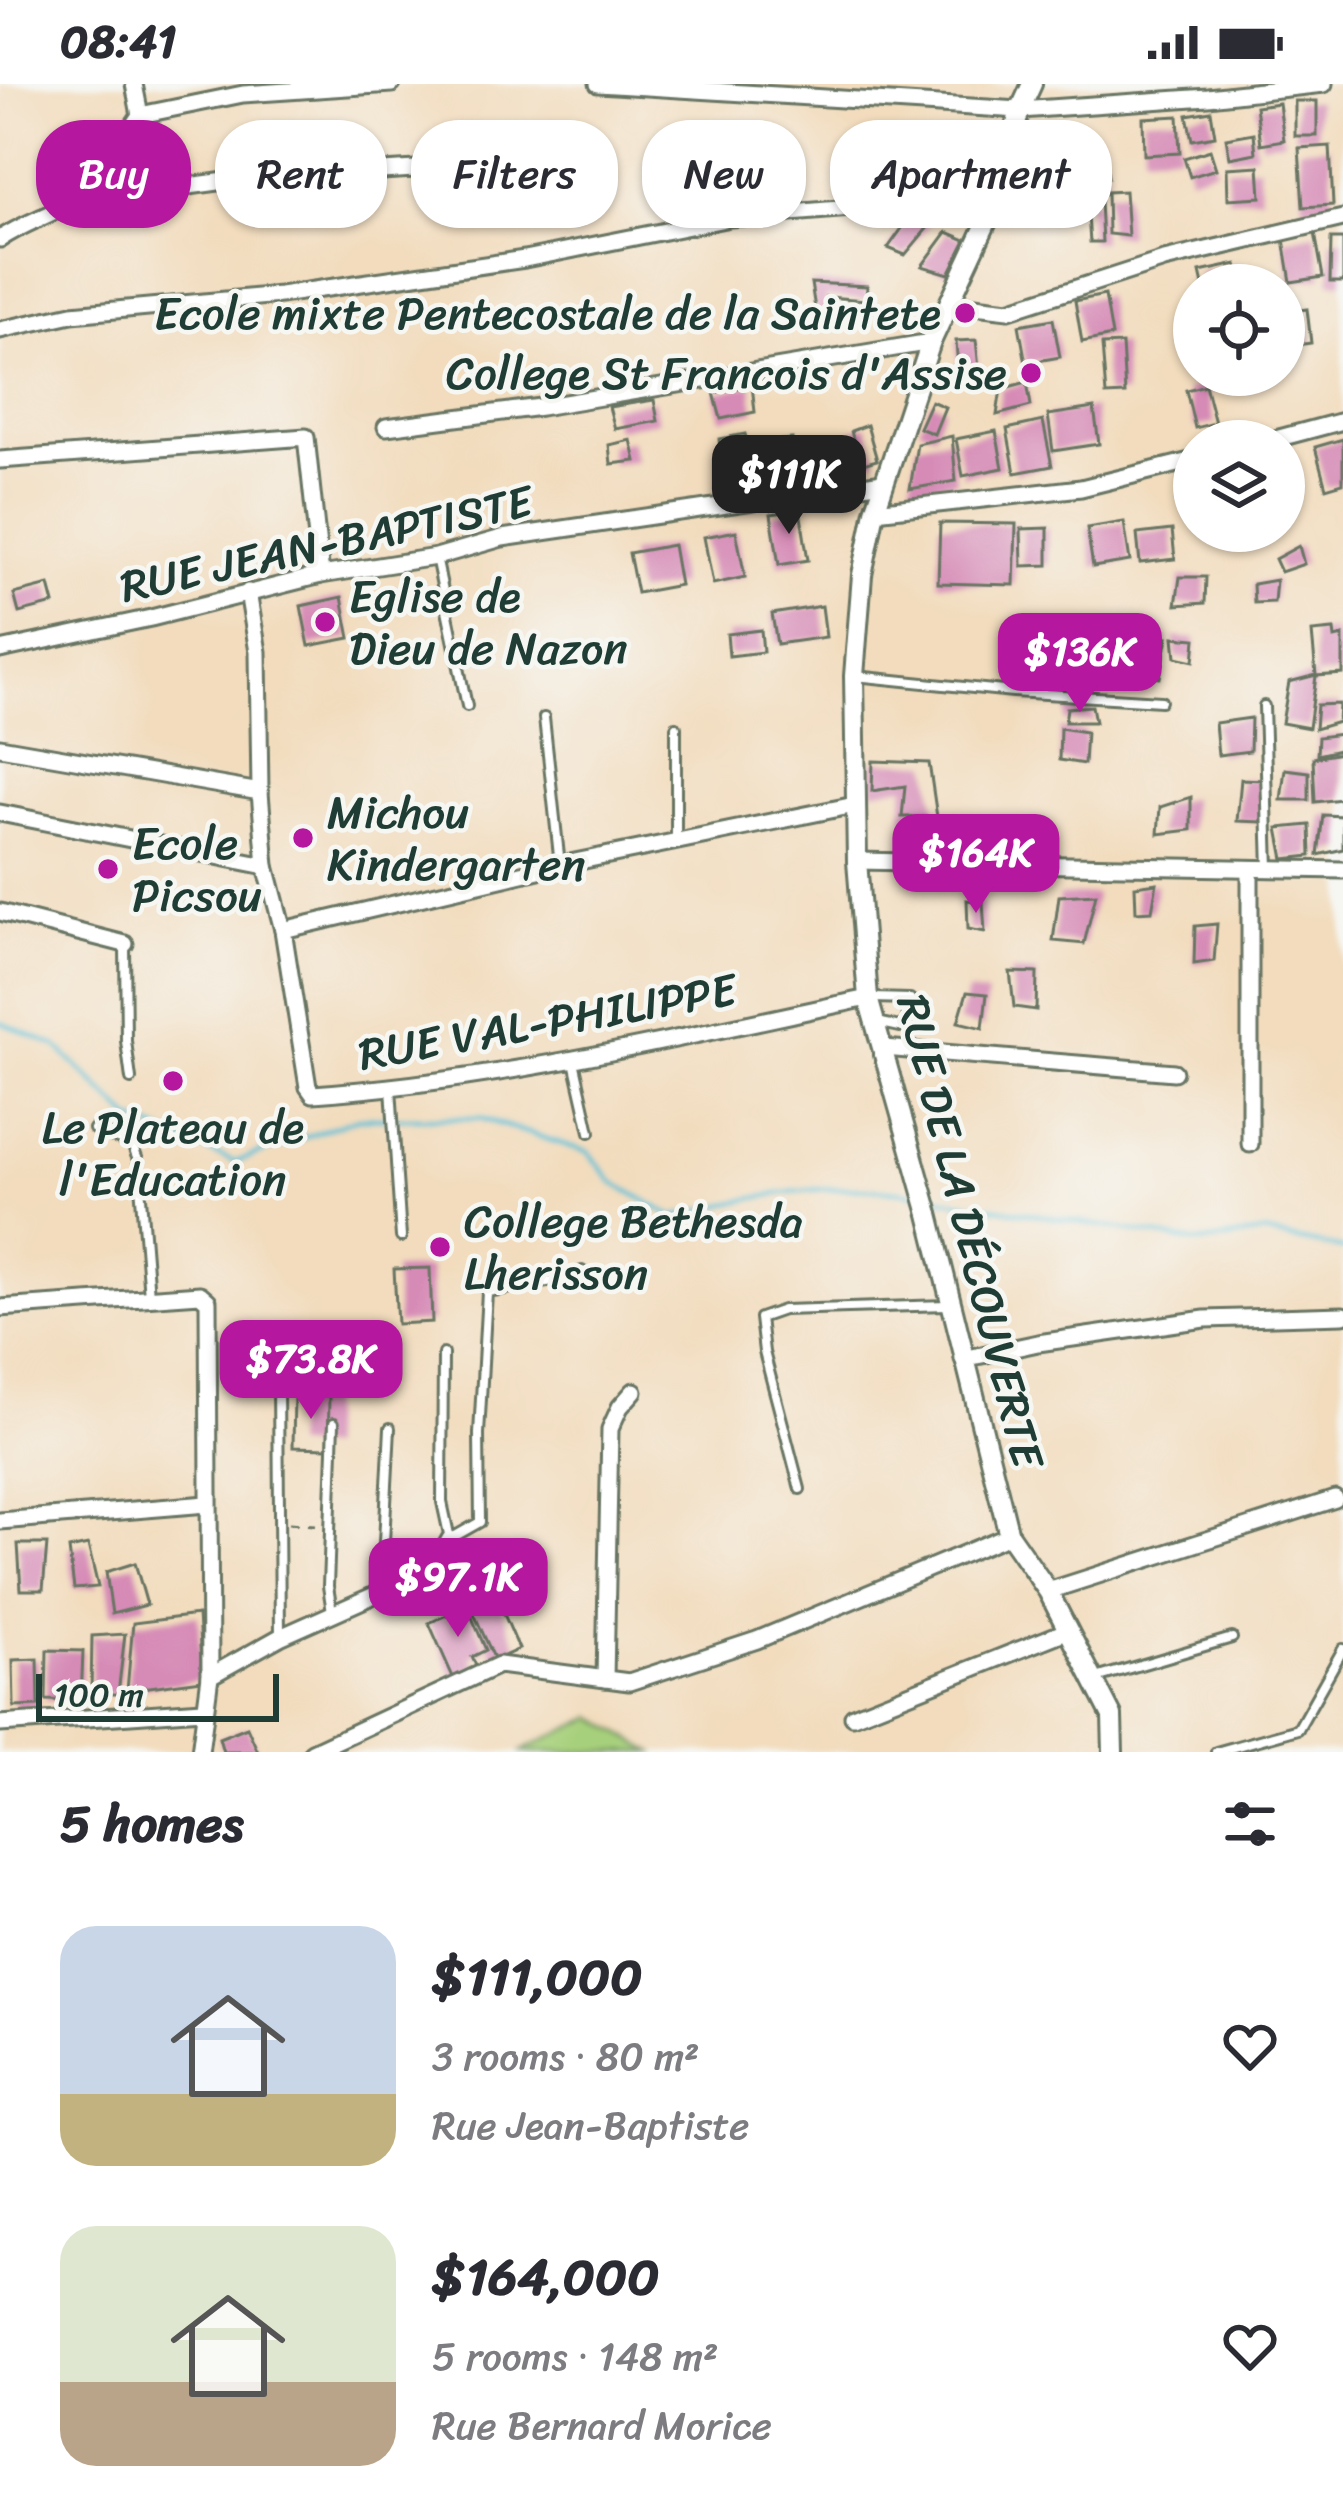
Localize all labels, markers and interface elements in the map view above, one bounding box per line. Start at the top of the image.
text: 08:41 [60,2,177,82]
chip: Buy [36,120,191,228]
chip: Rent [215,120,387,228]
chip: Filters [411,120,618,228]
chip: New [642,120,806,228]
chip: Apartment [830,120,1112,228]
map controls [1173,264,1305,552]
button: locate [1173,264,1305,396]
place label: Ecole mixte Pentecostale de la Saintete [154,274,941,354]
marker: Ecole mixte Pentecostale de la Saintete [952,300,978,326]
place label: College St Francois d'Assise [446,334,1007,414]
marker: College St Francois d'Assise [1018,360,1044,386]
button: layers [1173,420,1305,552]
pin: $111K [705,435,873,537]
text: $111K [739,439,839,508]
street label: RUE JEAN-BAPTISTE [113,461,543,627]
place label: Eglise de Dieu de Nazon [349,557,628,689]
marker: Eglise de Dieu de Nazon [312,609,338,635]
pin: $136K [996,613,1164,715]
text: $136K [1025,617,1135,686]
place label: Michou Kindergarten [327,773,586,905]
place label: Ecole Picsou [132,804,262,936]
pin: $164K [892,814,1060,916]
text: $164K [919,818,1033,887]
marker: Michou Kindergarten [290,825,316,851]
marker: Ecole Picsou [95,856,121,882]
street label: RUE VAL-PHILIPPE [352,949,745,1095]
street label: RUE DE LA DÉCOUVERTE [873,986,1068,1479]
marker: Le Plateau de l'Education [160,1068,186,1094]
place label: Le Plateau de l'Education [42,1088,304,1220]
place label: College Bethesda Lherisson [464,1182,803,1314]
marker: College Bethesda Lherisson [427,1234,453,1260]
pin: $73.8K [213,1320,409,1422]
text: $73.8K [247,1324,375,1393]
pin: $97.1K [360,1538,556,1640]
text: $97.1K [396,1542,520,1611]
text: 100 m [54,1666,144,1724]
scale bar [36,1668,279,1721]
text: 5 homes [60,1779,243,1869]
icon: filters [1217,1791,1283,1857]
text: $111,000 [432,1932,642,2022]
icon: home [156,1974,300,2118]
icon: heart [1217,2013,1283,2079]
text: 3 rooms · 80 m² [432,2022,699,2091]
text: Rue Jean-Baptiste [432,2091,749,2160]
text: $164,000 [432,2232,659,2322]
icon: home [156,2274,300,2418]
icon: heart [1217,2313,1283,2379]
text: 5 rooms · 148 m² [432,2322,718,2391]
text: Rue Bernard Morice [432,2391,772,2460]

